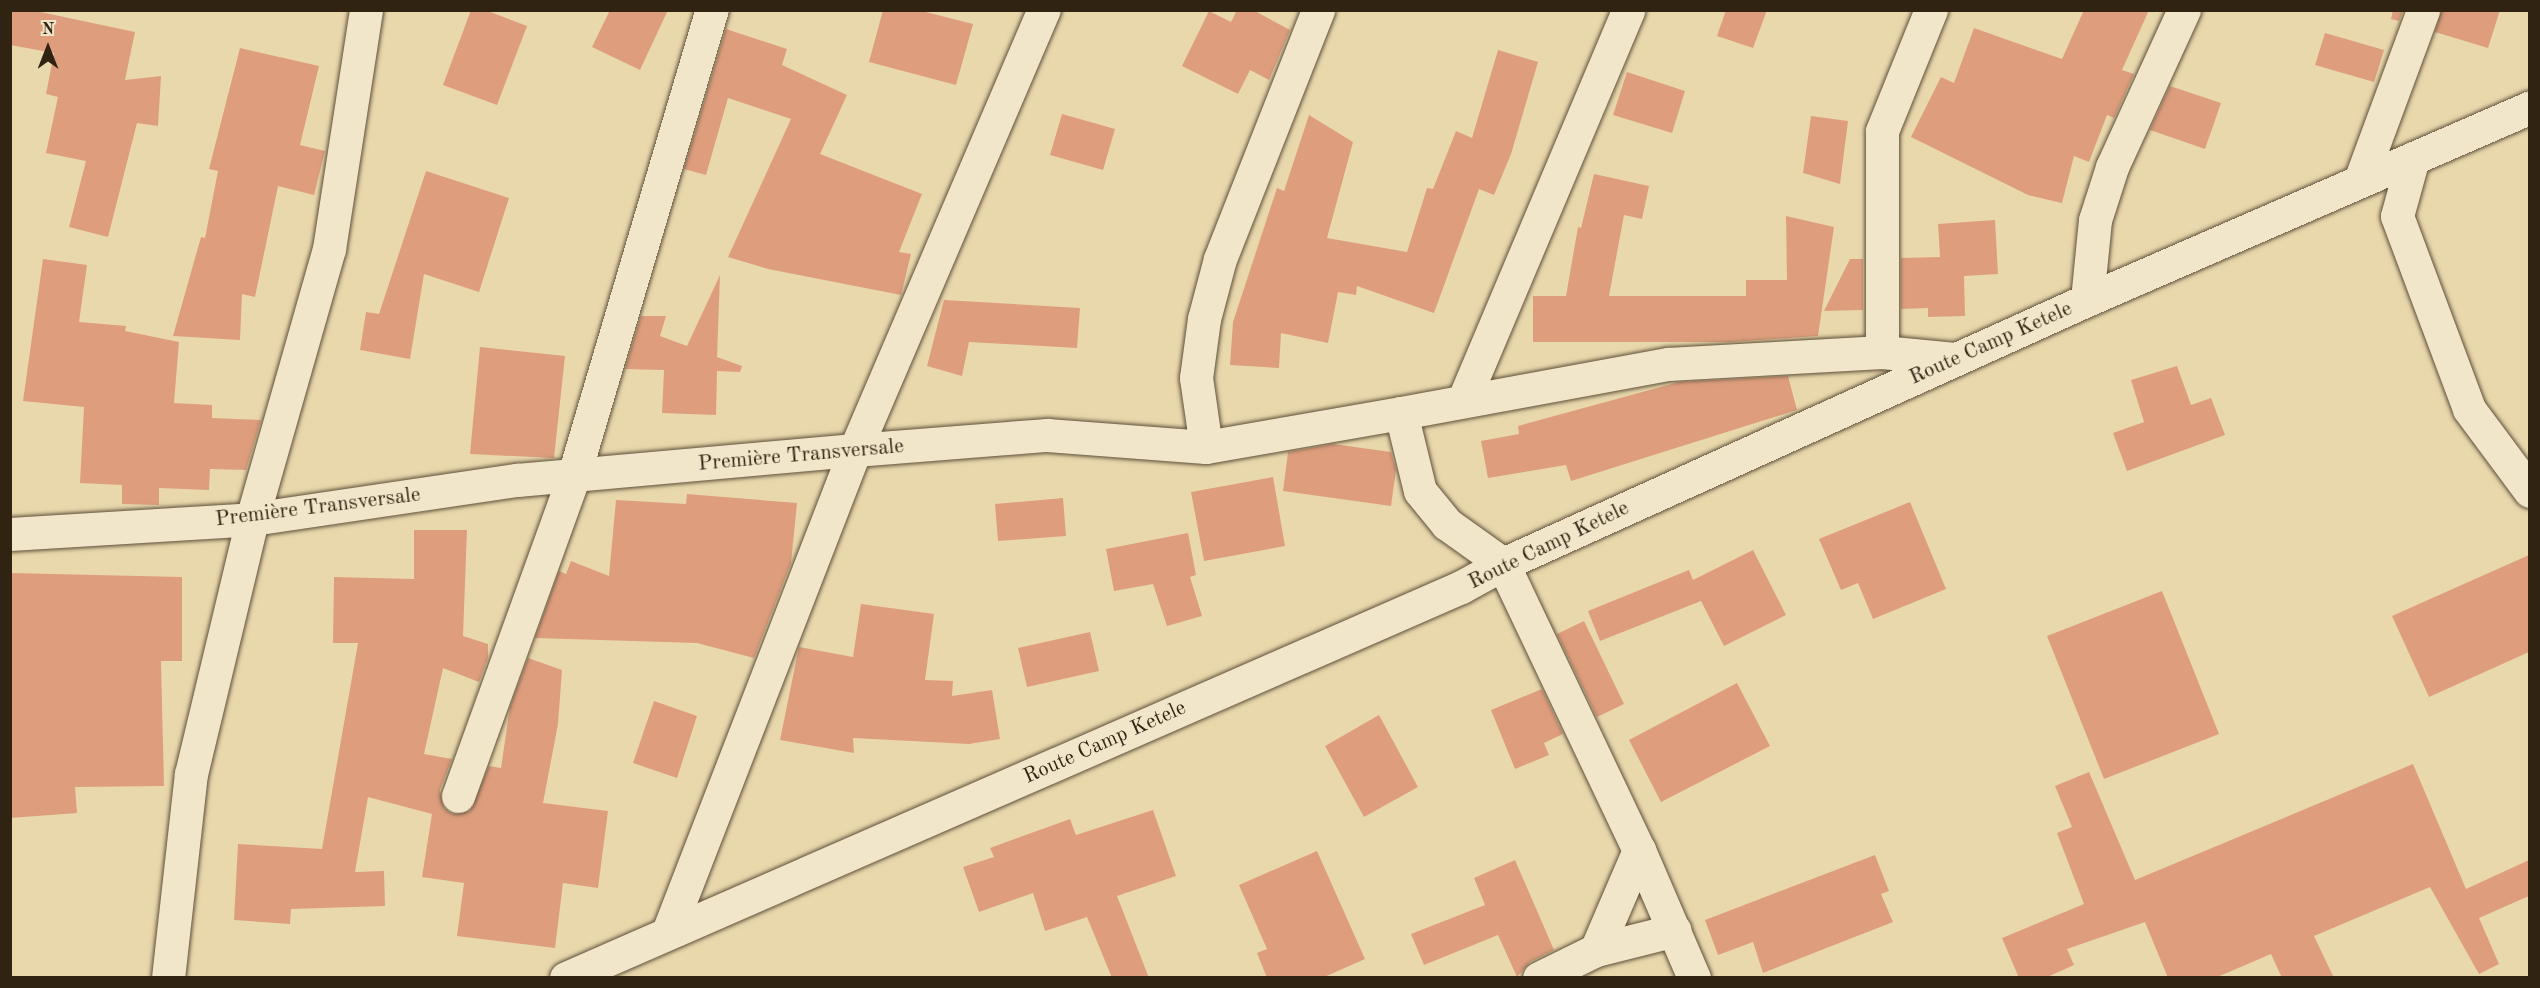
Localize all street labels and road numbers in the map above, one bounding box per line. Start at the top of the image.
street label: Route Camp Ketele [1906,297,2076,391]
street label: Première Transversale [697,434,905,478]
street label: Première Transversale [214,483,422,533]
street label: Route Camp Ketele [1465,496,1633,596]
street label: Route Camp Ketele [1020,696,1190,790]

